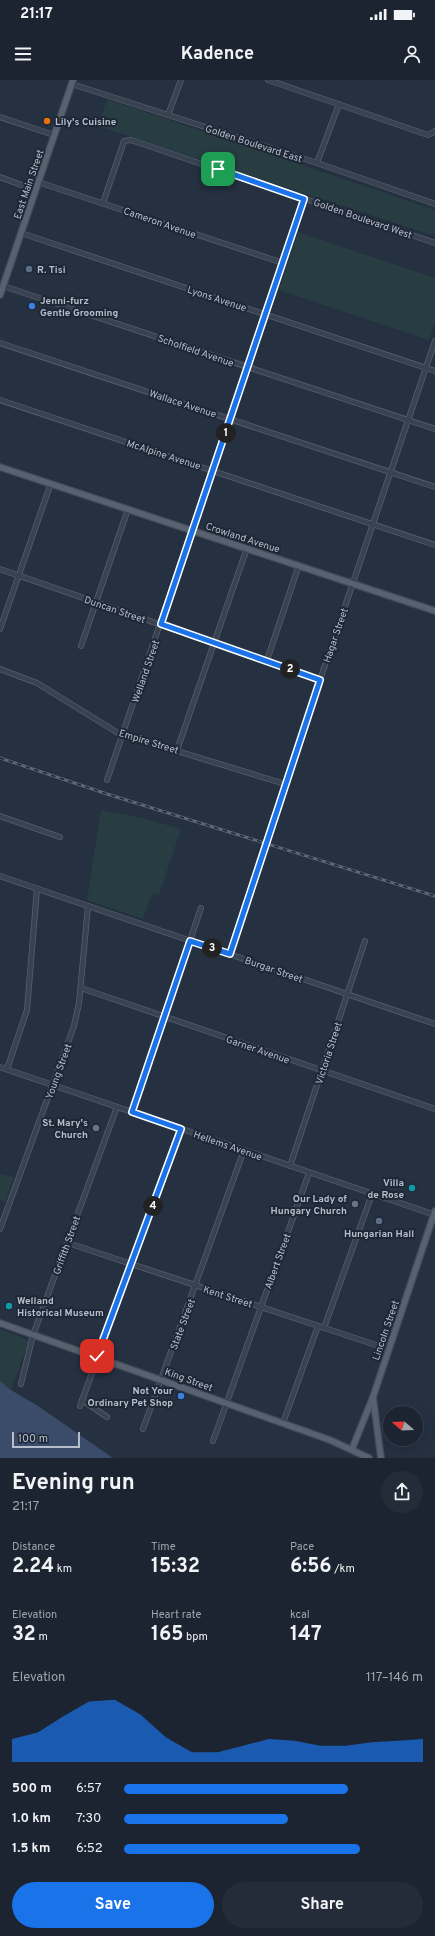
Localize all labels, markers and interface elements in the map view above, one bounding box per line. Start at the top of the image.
text: 21:17 [20,5,53,24]
icon: menu [12,43,34,65]
text: Kadence [181,43,254,66]
icon: person [401,43,423,65]
marker: Lily's Cuisine [42,116,52,126]
place label: Lily's Cuisine [55,116,117,129]
street label: Golden Boulevard East [203,123,304,166]
street label: East Main Street [11,148,48,221]
pin [201,152,235,186]
icon: arrive [207,158,229,180]
street label: Golden Boulevard West [312,196,414,242]
street label: Cameron Avenue [121,205,198,242]
marker: R. Tisi [24,264,34,274]
place label: R. Tisi [37,264,66,277]
street label: Lyons Avenue [185,284,248,315]
place label: Jenni-furz Gentle Grooming [40,295,118,320]
marker: Jenni-furz Gentle Grooming [27,301,37,311]
street label: Scholfield Avenue [156,332,235,371]
street label: Wallace Avenue [147,387,218,421]
pin: 1 [216,423,236,443]
text: 1 [224,426,228,440]
street label: McAlpine Avenue [125,437,202,474]
street label: Crowland Avenue [204,520,281,557]
street label: Duncan Street [82,594,147,627]
street label: Hagar Street [321,606,352,665]
street label: Welland Street [130,638,163,705]
pin: 2 [280,659,300,679]
text: 2 [287,662,293,676]
street label: Empire Street [117,727,180,758]
pin: 3 [202,938,222,958]
text: 3 [209,941,215,955]
street label: Burgar Street [243,954,305,987]
street label: Victoria Street [313,1020,346,1086]
street label: Garner Avenue [224,1033,291,1067]
street label: Young Street [43,1042,76,1101]
place label: St. Mary's Church [42,1117,88,1142]
marker: St. Mary's Church [91,1123,101,1133]
street label: Hellems Avenue [192,1129,264,1164]
place label: Villa de Rose [368,1177,404,1202]
marker: Villa de Rose [407,1183,417,1193]
place label: Our Lady of Hungary Church [271,1193,347,1218]
pin: 4 [143,1196,163,1216]
text: 4 [149,1199,157,1213]
marker: Our Lady of Hungary Church [350,1199,360,1209]
street label: Griffith Street [51,1214,84,1277]
marker: Hungarian Hall [374,1216,384,1226]
place label: Hungarian Hall [344,1228,414,1241]
street label: Albert Street [262,1232,295,1291]
street label: Kent Street [201,1283,254,1312]
place label: Welland Historical Museum [17,1295,104,1320]
street label: State Street [168,1297,199,1352]
street label: Lincoln Street [370,1299,403,1362]
marker: Welland Historical Museum [4,1301,14,1311]
pin [80,1339,114,1373]
icon: check [86,1345,108,1367]
street label: King Street [163,1366,215,1395]
place label: Not Your Ordinary Pet Shop [88,1385,174,1410]
marker: Not Your Ordinary Pet Shop [176,1391,186,1401]
north arrow [383,1406,423,1446]
map controls [383,1406,423,1446]
scale bar [12,1430,80,1449]
text: 100 m [18,1432,48,1446]
text: Evening run [12,1470,135,1497]
button: share [381,1471,423,1513]
text: 21:17 [12,1499,39,1515]
text: Distance [12,1540,55,1554]
text: Time [151,1540,176,1554]
text: Pace [290,1540,314,1554]
text: 2.24 [12,1554,54,1580]
text: 15:32 [151,1554,200,1580]
text: 6:56 [290,1554,332,1580]
text: km [54,1562,72,1576]
text: /km [332,1562,355,1576]
text: Elevation [12,1608,57,1622]
text: Heart rate [151,1608,201,1622]
text: kcal [290,1608,310,1622]
text: 32 [12,1622,36,1648]
text: 165 [151,1622,184,1648]
text: 147 [290,1622,322,1648]
text: m [36,1630,48,1644]
text: bpm [184,1630,208,1644]
text: Elevation [12,1670,65,1686]
text: 117–146 m [366,1670,423,1686]
text: 500 m [12,1781,52,1797]
text: 6:57 [76,1781,101,1797]
text: 1.0 km [12,1811,51,1827]
text: 7:30 [76,1811,101,1827]
text: 1.5 km [12,1841,50,1857]
text: 6:52 [76,1841,103,1857]
button: Save [12,1882,214,1928]
button: Share [222,1882,423,1928]

